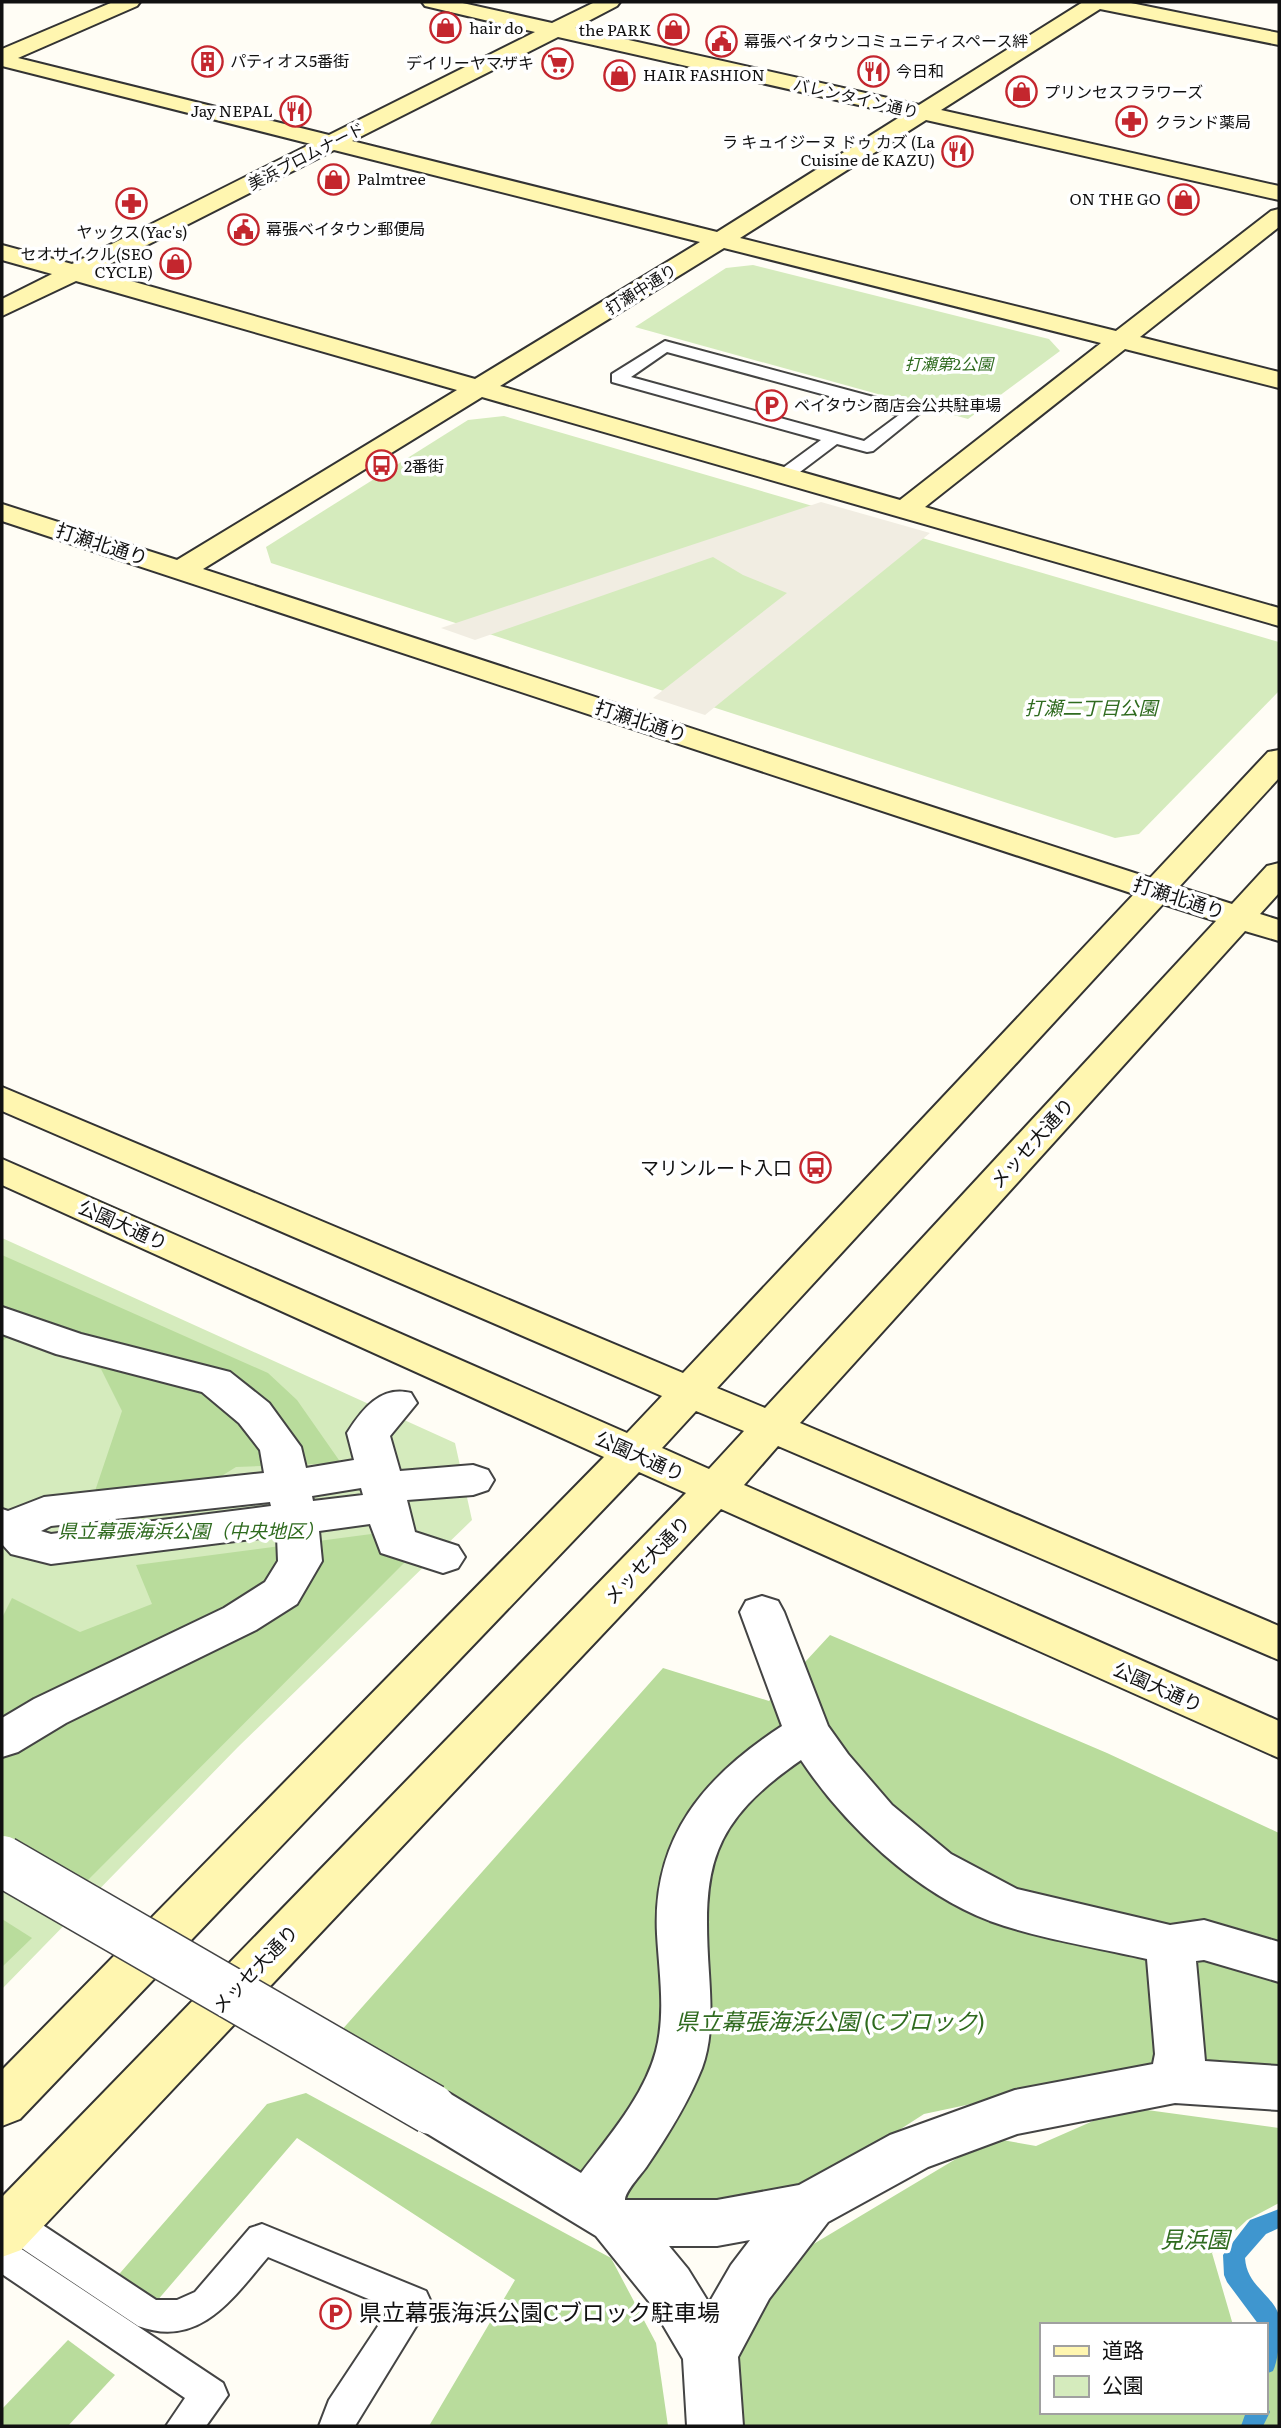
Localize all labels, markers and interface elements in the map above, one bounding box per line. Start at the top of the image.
shop icon: hair do [429,11,463,45]
shop icon: the PARK [657,13,691,47]
place label: hair do [469,15,523,39]
place label: the PARK [578,17,651,41]
public building icon: 幕張ベイタウンコミュニティスペース絆 [704,24,738,58]
place label: 幕張ベイタウンコミュニティスペース絆 [744,28,1028,52]
building icon: パティオス5番街 [190,44,224,78]
supermarket icon: デイリーヤマザキ [540,46,574,80]
place label: パティオス5番街 [230,48,349,72]
place label: デイリーヤマザキ [406,50,534,74]
restaurant icon: 今日和 [856,54,890,88]
shop icon: HAIR FASHION [603,58,637,92]
place label: 今日和 [896,58,944,82]
place label: HAIR FASHION [643,62,765,86]
street label: バレンタイン通り [791,71,921,123]
shop icon: プリンセスフラワーズ [1004,75,1038,109]
place label: プリンセスフラワーズ [1044,79,1203,103]
restaurant icon: Jay NEPAL [279,94,313,128]
place label: Jay NEPAL [190,98,273,122]
pharmacy icon: クランド薬局 [1115,105,1149,139]
place label: クランド薬局 [1155,109,1251,133]
street label: 美浜プロムナード [243,115,368,195]
place label: ラ キュイジーヌ ドゥ カズ (La Cuisine de KAZU) [722,129,935,171]
restaurant icon: ラ キュイジーヌ ドゥ カズ (La Cuisine de KAZU) [941,134,975,168]
shop icon: Palmtree [317,162,351,196]
place label: Palmtree [357,166,426,190]
shop icon: ON THE GO [1167,182,1201,216]
pharmacy icon: ヤックス(Yac's) [115,186,149,220]
place label: ON THE GO [1069,186,1161,210]
public building icon: 幕張ベイタウン郵便局 [226,212,260,246]
place label: 幕張ベイタウン郵便局 [266,216,425,240]
place label: ヤックス(Yac's) [76,219,188,243]
place label: セオサイクル(SEO CYCLE) [21,241,153,283]
shop icon: セオサイクル(SEO CYCLE) [159,246,193,280]
street label: 打瀬中通り [600,257,681,320]
park label: 打瀬第2公園 [905,351,995,375]
parking icon: ベイタウン商店会公共駐車場 [754,388,788,422]
place label: ベイタウン商店会公共駐車場 [794,392,1001,416]
bus stop icon: 2番街 [364,449,398,483]
place label: 2番街 [404,453,444,477]
street label: 打瀬北通り [53,515,152,571]
street label: 打瀬北通り [592,692,691,748]
park label: 打瀬二丁目公園 [1024,693,1160,721]
street label: 打瀬北通り [1130,869,1229,925]
street label: メッセ大通り [983,1091,1080,1194]
bus stop icon: マリンルート入口 [798,1151,832,1185]
place label: マリンルート入口 [640,1153,792,1181]
street label: 公園大通り [74,1192,173,1256]
street label: 公園大通り [591,1423,690,1487]
street label: メッセ大通り [597,1509,696,1610]
park label: 県立幕張海浜公園（中央地区） [58,1516,324,1544]
street label: 公園大通り [1109,1654,1208,1718]
street label: メッセ大通り [205,1918,304,2019]
park label: 県立幕張海浜公園 (Cブロック) [675,2003,985,2037]
park label: 見浜園 [1161,2221,1233,2255]
place label: 県立幕張海浜公園Cブロック駐車場 [359,2294,720,2328]
parking icon: 県立幕張海浜公園Cブロック駐車場 [319,2296,353,2330]
legend [1040,2323,1267,2414]
text: 道路 [1102,2333,1144,2364]
text: 公園 [1102,2368,1144,2399]

